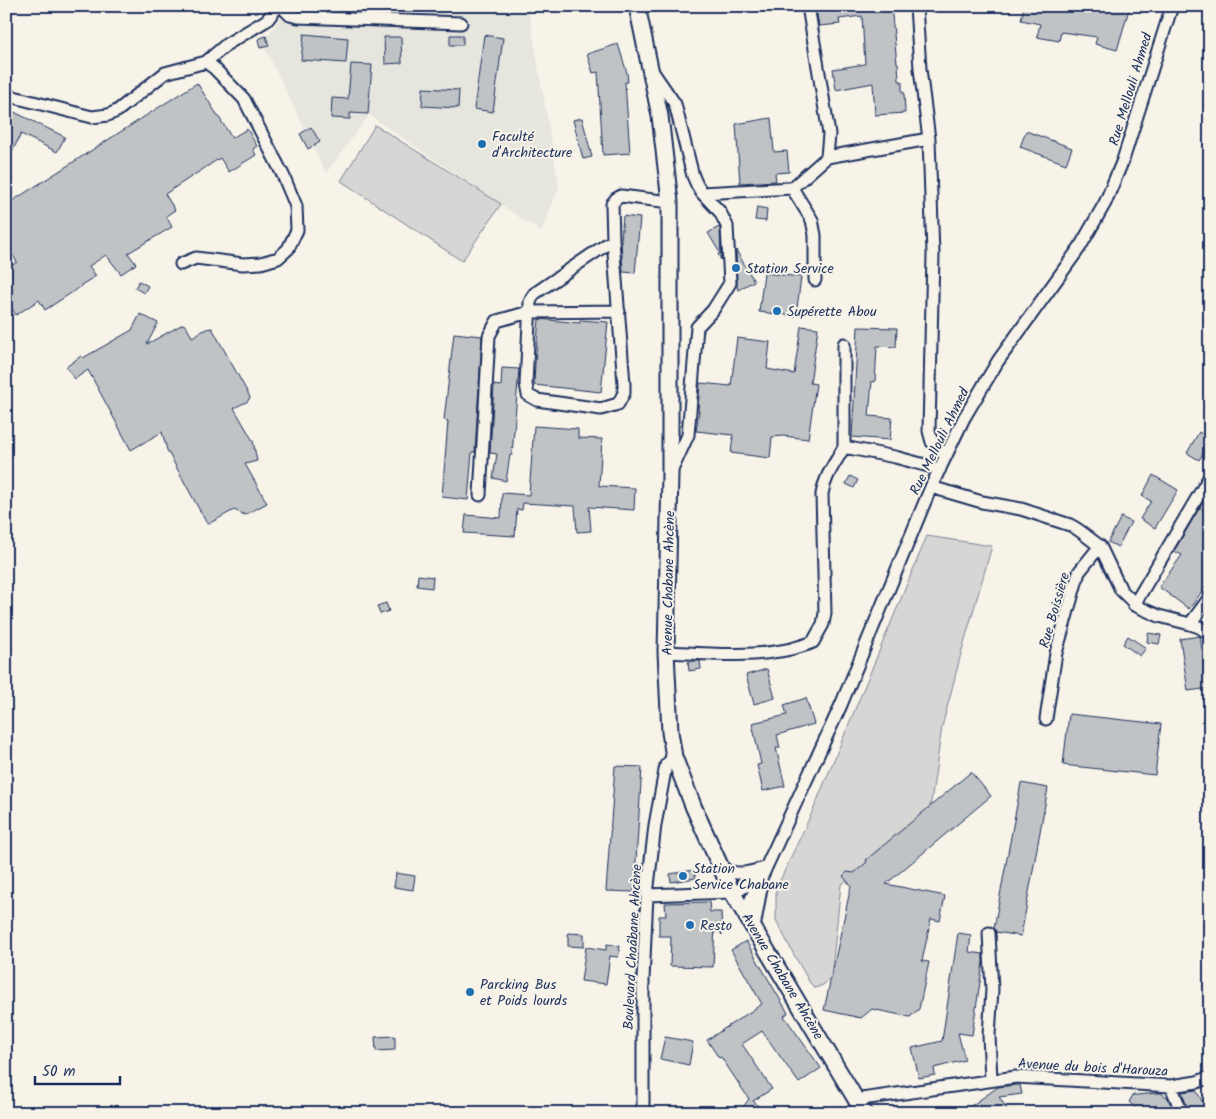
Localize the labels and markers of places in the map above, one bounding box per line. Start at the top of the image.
place label: Faculté d'Architecture [492,126,573,164]
marker: Faculté d'Architecture [476,138,488,150]
place label: Station Service [746,258,834,280]
marker: Station Service [730,262,742,274]
place label: Supérette Abou [787,301,877,323]
marker: Supérette Abou [771,305,783,317]
place label: Station Service Chabane [693,858,790,896]
marker: Station Service Chabane [677,870,689,882]
place label: Resto [700,915,732,937]
marker: Resto [684,919,696,931]
place label: Parcking Bus et Poids lourds [480,974,567,1012]
marker: Parcking Bus et Poids lourds [464,986,476,998]

